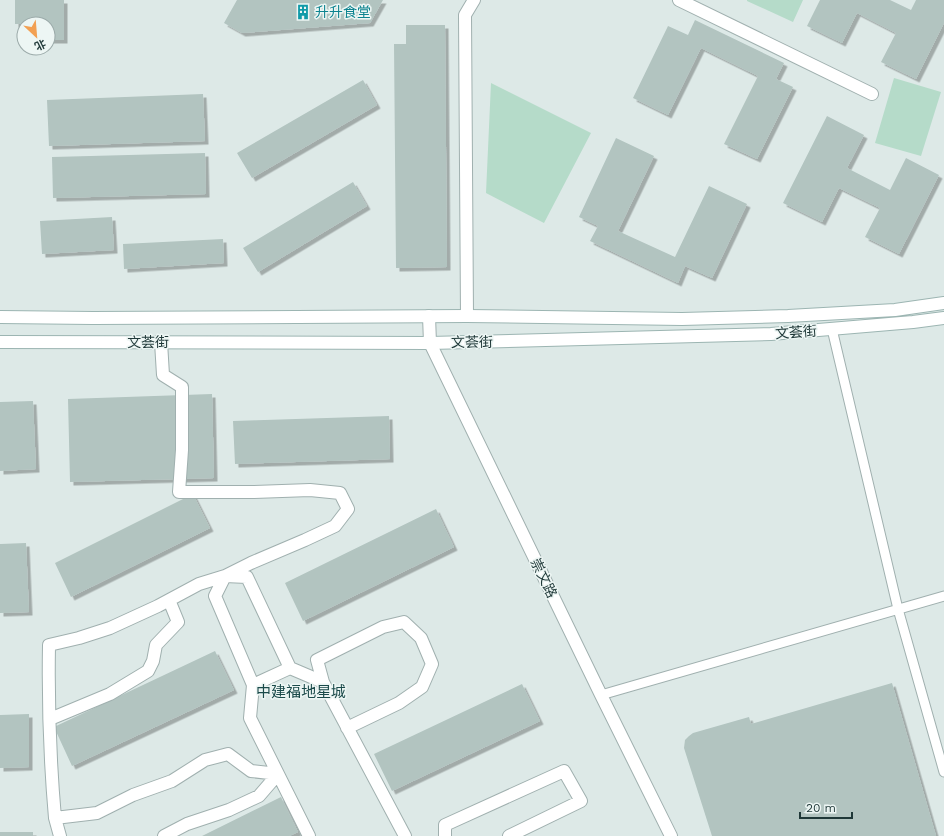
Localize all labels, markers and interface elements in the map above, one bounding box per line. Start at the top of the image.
building icon: 升升食堂 [294,3,312,21]
place label: 升升食堂 [315,4,371,20]
north arrow [16,16,56,56]
text: 北 [32,36,48,53]
street label: 文荟街 [774,323,818,341]
street label: 文荟街 [127,334,169,350]
street label: 文荟街 [451,334,493,350]
street label: 崇文路 [528,556,560,600]
district label: 中建福地星城 [256,683,346,701]
scale bar [800,794,852,820]
text: 20 m [806,801,836,815]

